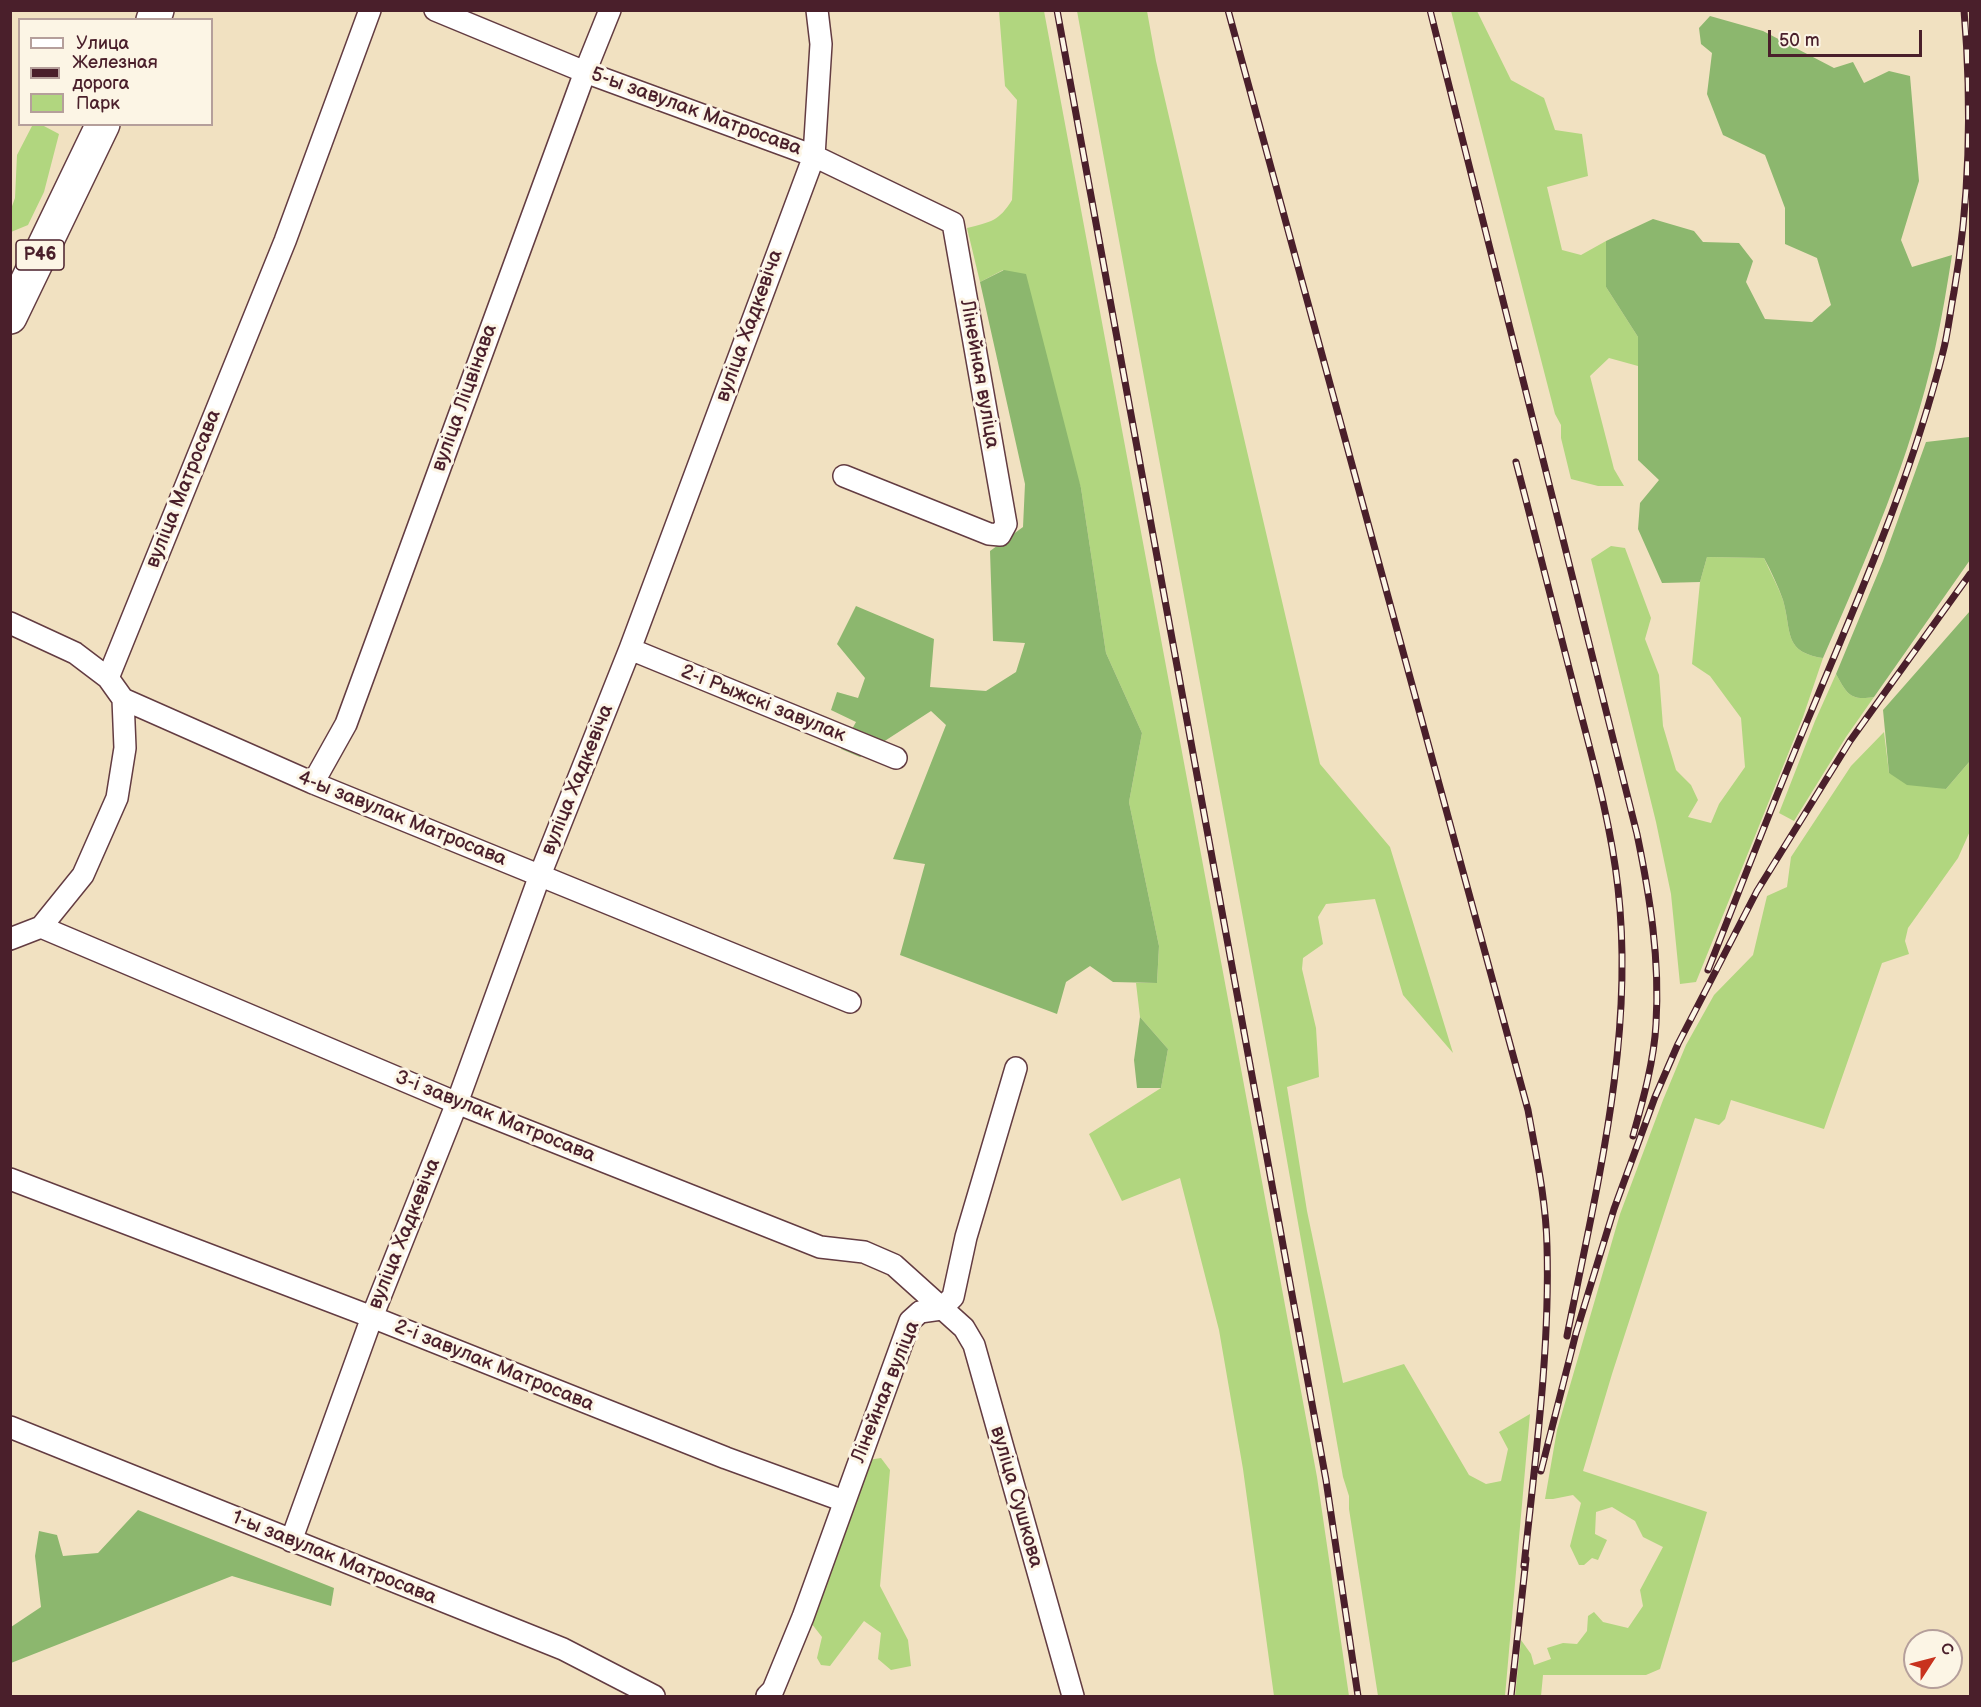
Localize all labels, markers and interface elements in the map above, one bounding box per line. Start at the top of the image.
legend [18,18,213,126]
scale bar [1771,18,1926,56]
text: 50 m [1779,30,1820,51]
text: Улица [76,33,129,54]
text: Железная дорога [72,52,158,94]
street label: 5-ы завулак Матросава [587,63,805,161]
text: Парк [76,93,120,114]
road number: Р46 [16,240,64,270]
street label: вуліца Хадкевіча [711,247,789,405]
street label: Лінейная вуліца [954,298,1004,450]
street label: вуліца Ліцвінава [427,321,503,475]
street label: вуліца Матросава [141,406,227,572]
street label: 2-і Рыжскі завулак [677,660,849,748]
street label: вуліца Хадкевіча [537,701,619,859]
street label: 4-ы завулак Матросава [294,766,510,872]
street label: 3-і завулак Матросава [391,1066,599,1168]
street label: вуліца Хадкевіча [364,1155,446,1313]
street label: 2-і завулак Матросава [391,1315,597,1417]
street label: Лінейная вуліца [847,1318,925,1466]
street label: вуліца Сушкова [984,1423,1048,1571]
street label: 1-ы завулак Матросава [228,1506,440,1610]
north arrow [1903,1629,1963,1689]
text: С [1935,1639,1957,1659]

